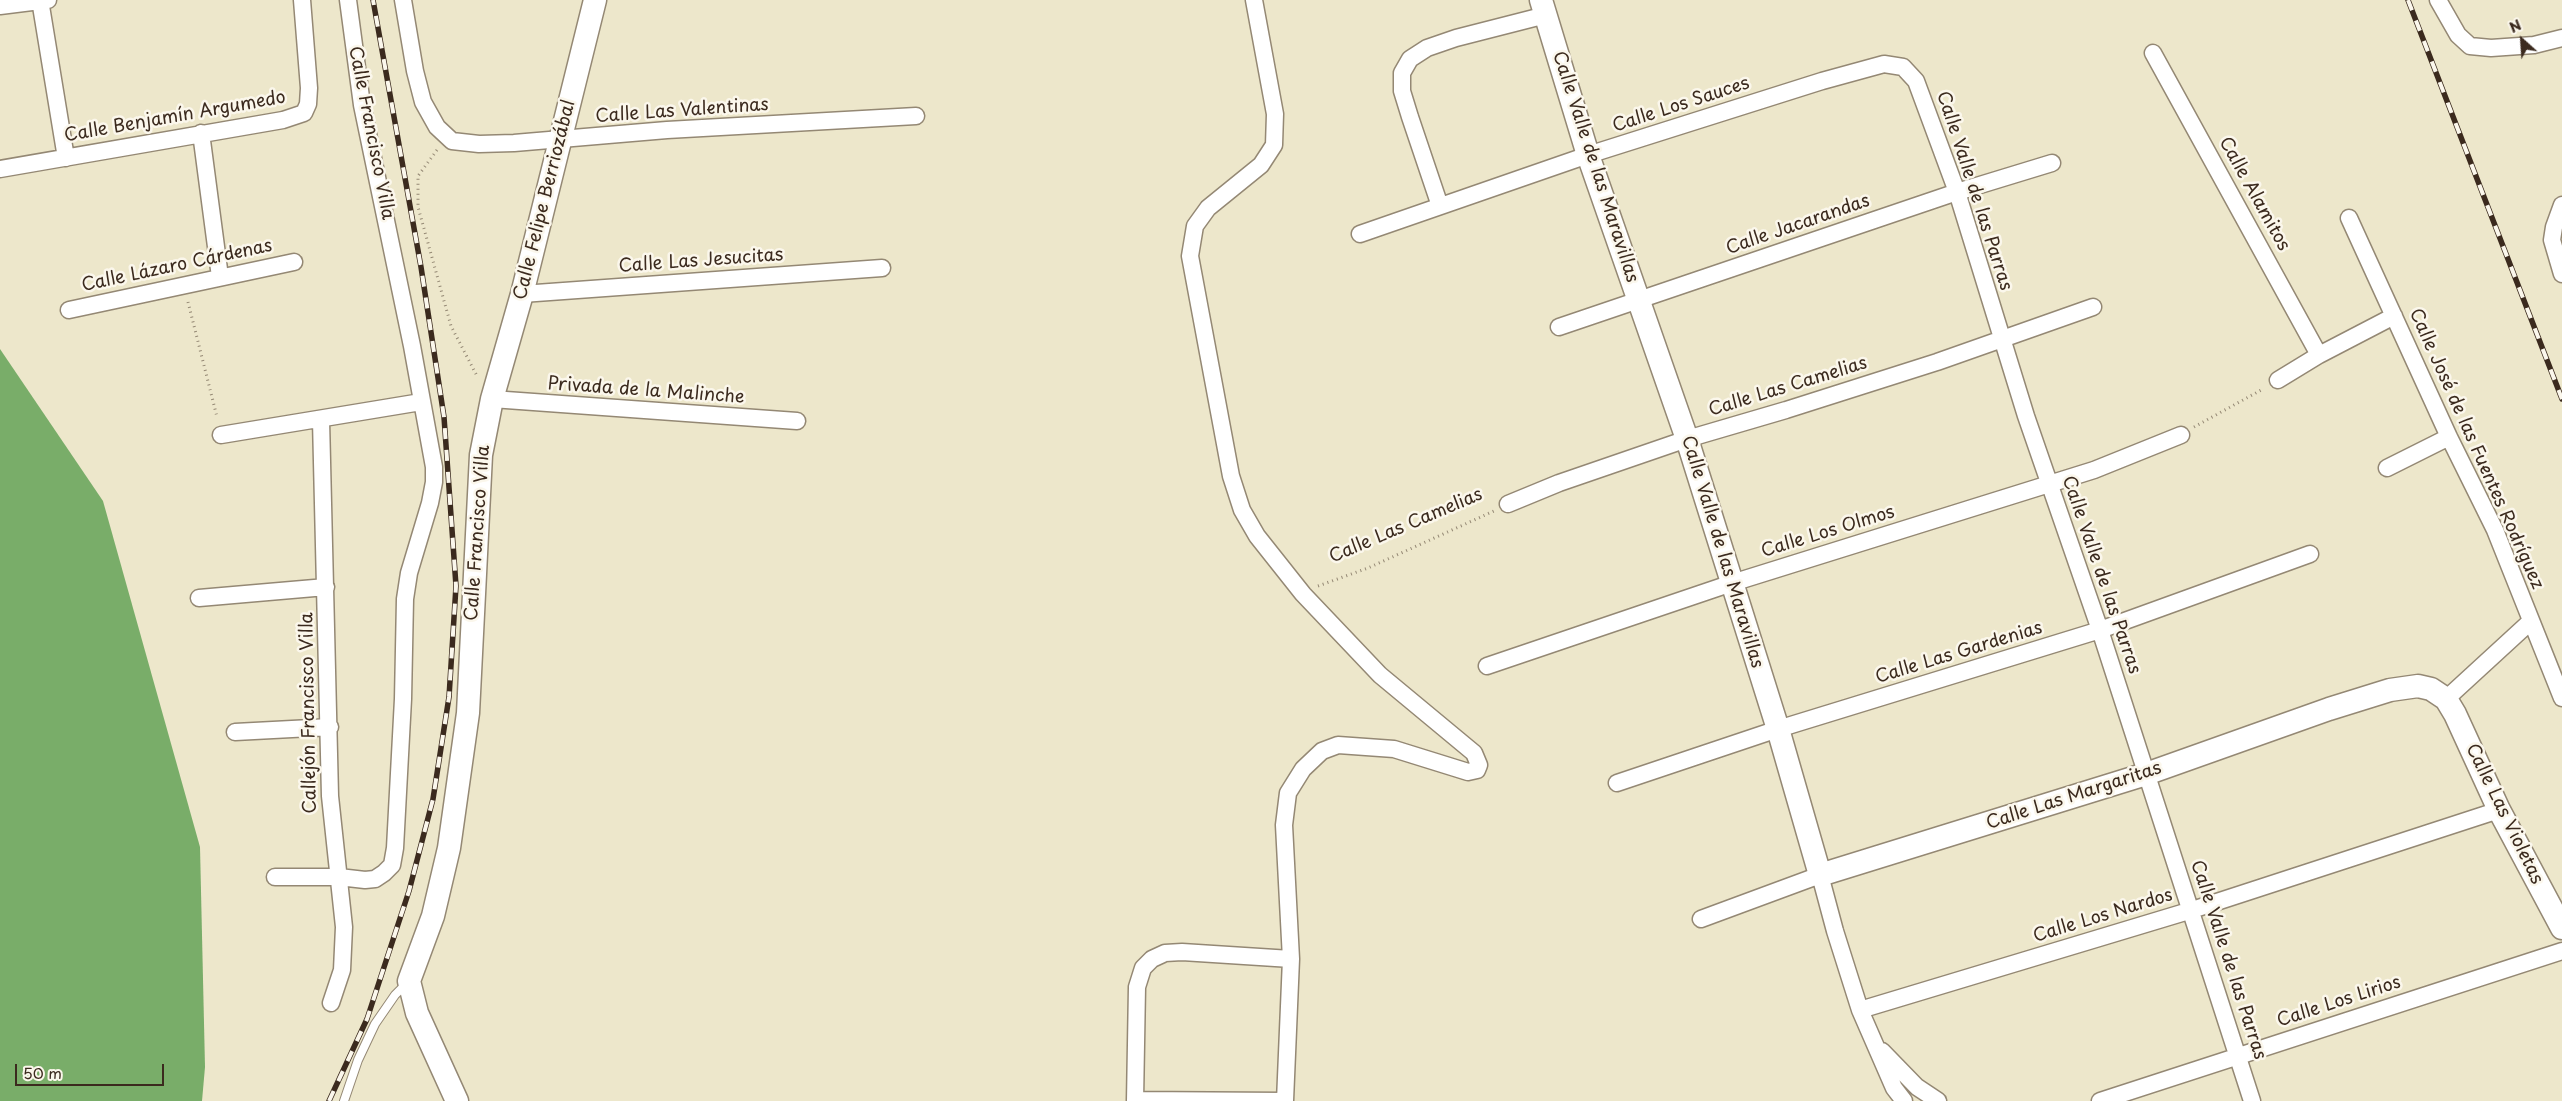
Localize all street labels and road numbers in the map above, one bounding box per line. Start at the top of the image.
street label: Calle Francisco Villa [344,44,398,222]
street label: Calle Valle de las Maravillas [1547,49,1643,285]
street label: Calle Los Sauces [1610,73,1752,137]
street label: Calle Benjamín Argumedo [63,87,287,147]
street label: Calle Valle de las Parras [1932,89,2016,293]
street label: Calle Las Valentinas [595,94,769,128]
street label: Calle Felipe Berriozábal [510,98,580,302]
street label: Calle Alamitos [2214,133,2294,255]
street label: Calle Jacarandas [1723,190,1873,260]
street label: Calle Lázaro Cárdenas [80,235,274,297]
street label: Calle Las Jesucitas [618,244,784,278]
street label: Calle José de las Fuentes Rodríguez [2404,305,2548,593]
street label: Calle Las Camelias [1706,353,1870,421]
street label: Privada de la Malinche [547,373,745,409]
street label: Calle Valle de las Maravillas [1676,433,1768,671]
street label: Calle Francisco Villa [461,444,495,622]
street label: Calle Valle de las Parras [2057,473,2145,677]
street label: Calle Las Camelias [1326,484,1486,568]
street label: Calle Los Olmos [1759,501,1897,563]
street label: Callejón Francisco Villa [296,612,322,814]
street label: Calle Las Gardenias [1873,617,2045,689]
street label: Calle Las Violetas [2461,740,2547,888]
street label: Calle Las Margaritas [1984,757,2164,835]
street label: Calle Valle de las Parras [2186,858,2270,1062]
street label: Calle Los Nardos [2031,885,2175,947]
street label: Calle Los Lirios [2274,972,2404,1032]

